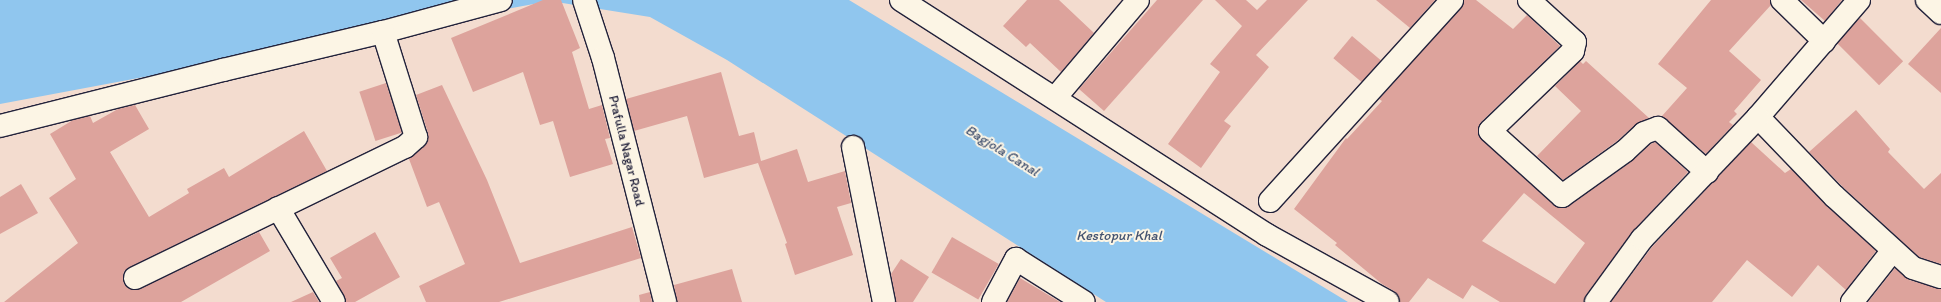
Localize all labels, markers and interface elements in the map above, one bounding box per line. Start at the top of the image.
street label: Prafulla Nagar Road [605,94,647,208]
water label: Bagjola Canal [962,122,1042,180]
water label: Kestopur Khal [1076,228,1162,244]

